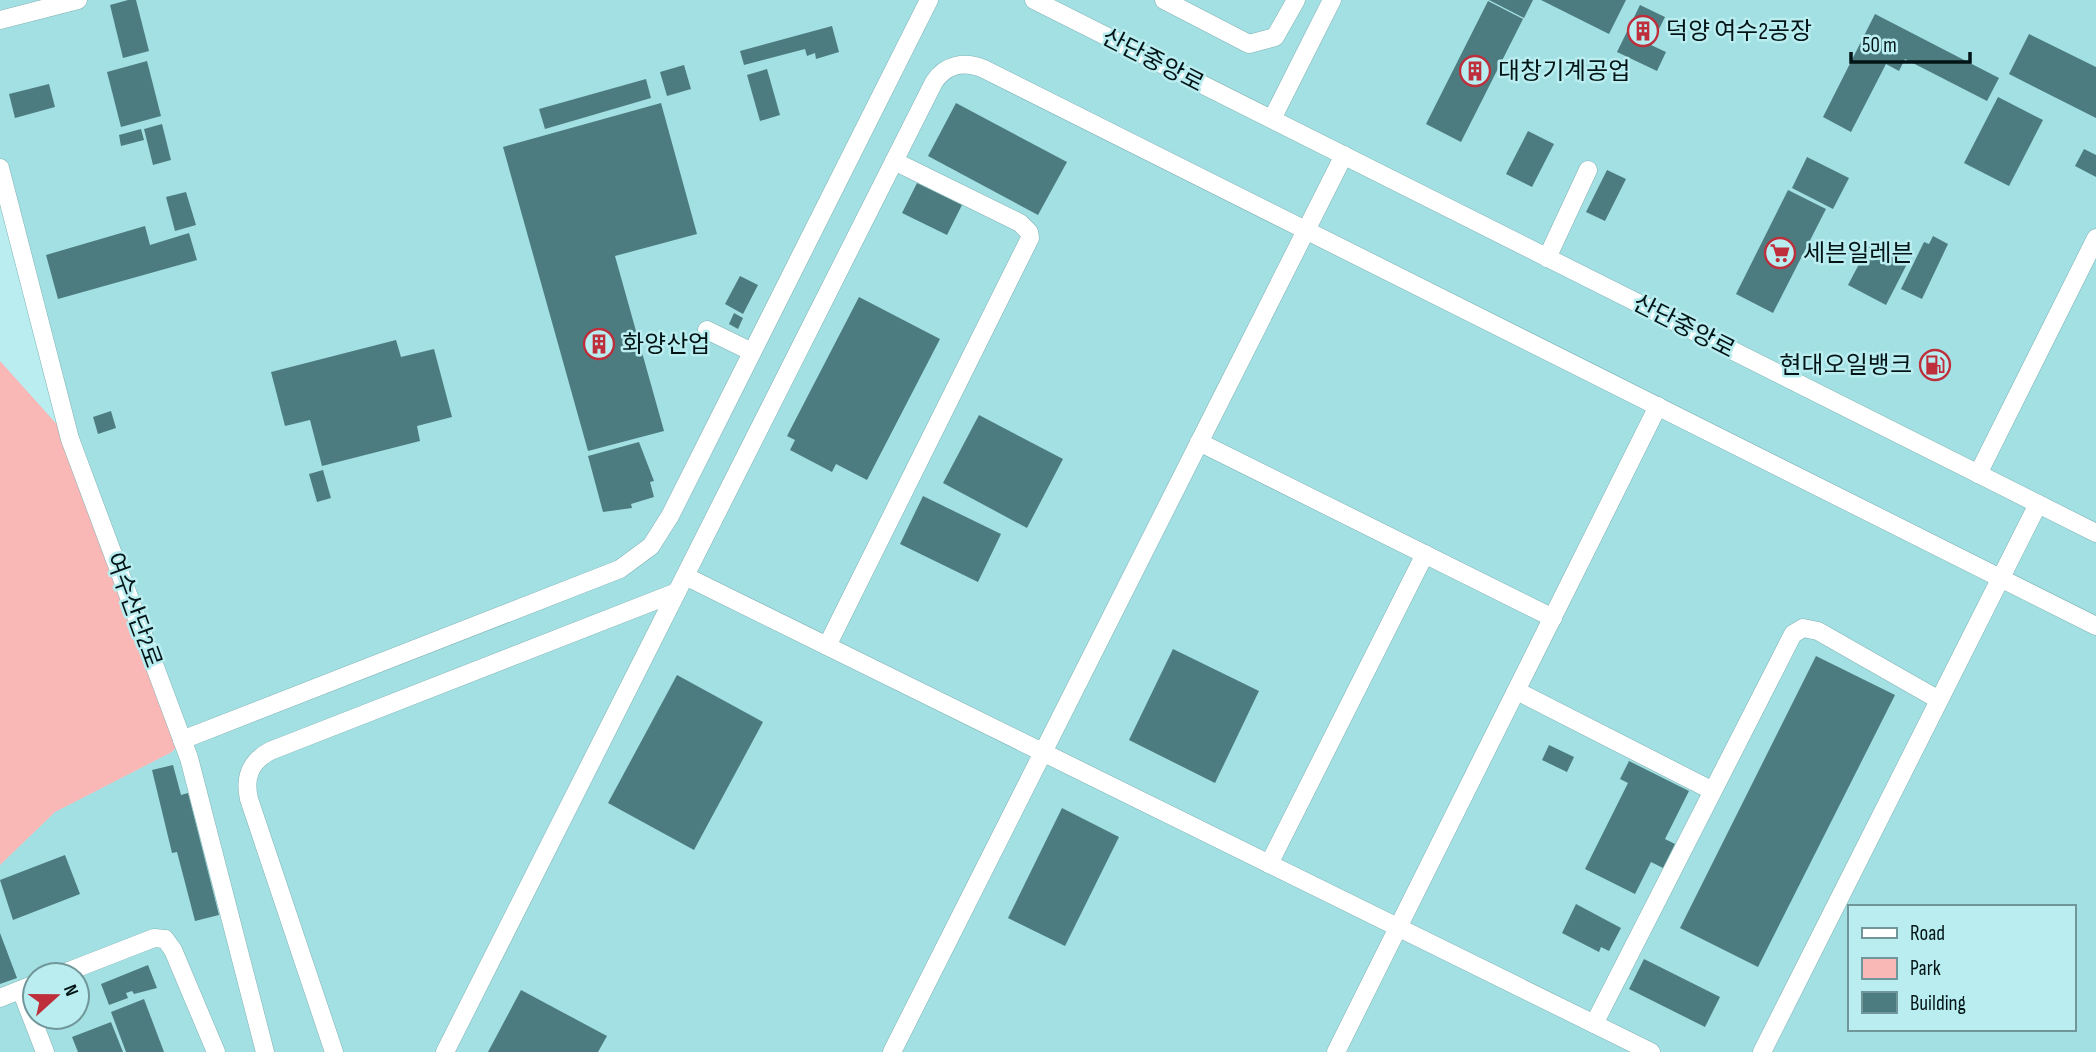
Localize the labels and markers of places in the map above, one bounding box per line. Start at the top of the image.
building icon: 덕양 여수2공장 [1626,14,1660,48]
place label: 덕양 여수2공장 [1666,17,1812,46]
building icon: 대창기계공업 [1458,54,1492,88]
place label: 대창기계공업 [1498,57,1630,86]
supermarket icon: 세븐일레븐 [1763,236,1797,270]
place label: 세븐일레븐 [1803,239,1913,268]
building icon: 화양산업 [582,327,616,361]
place label: 화양산업 [622,330,710,359]
fuel station icon: 현대오일뱅크 [1918,348,1952,382]
place label: 현대오일뱅크 [1780,351,1912,380]

